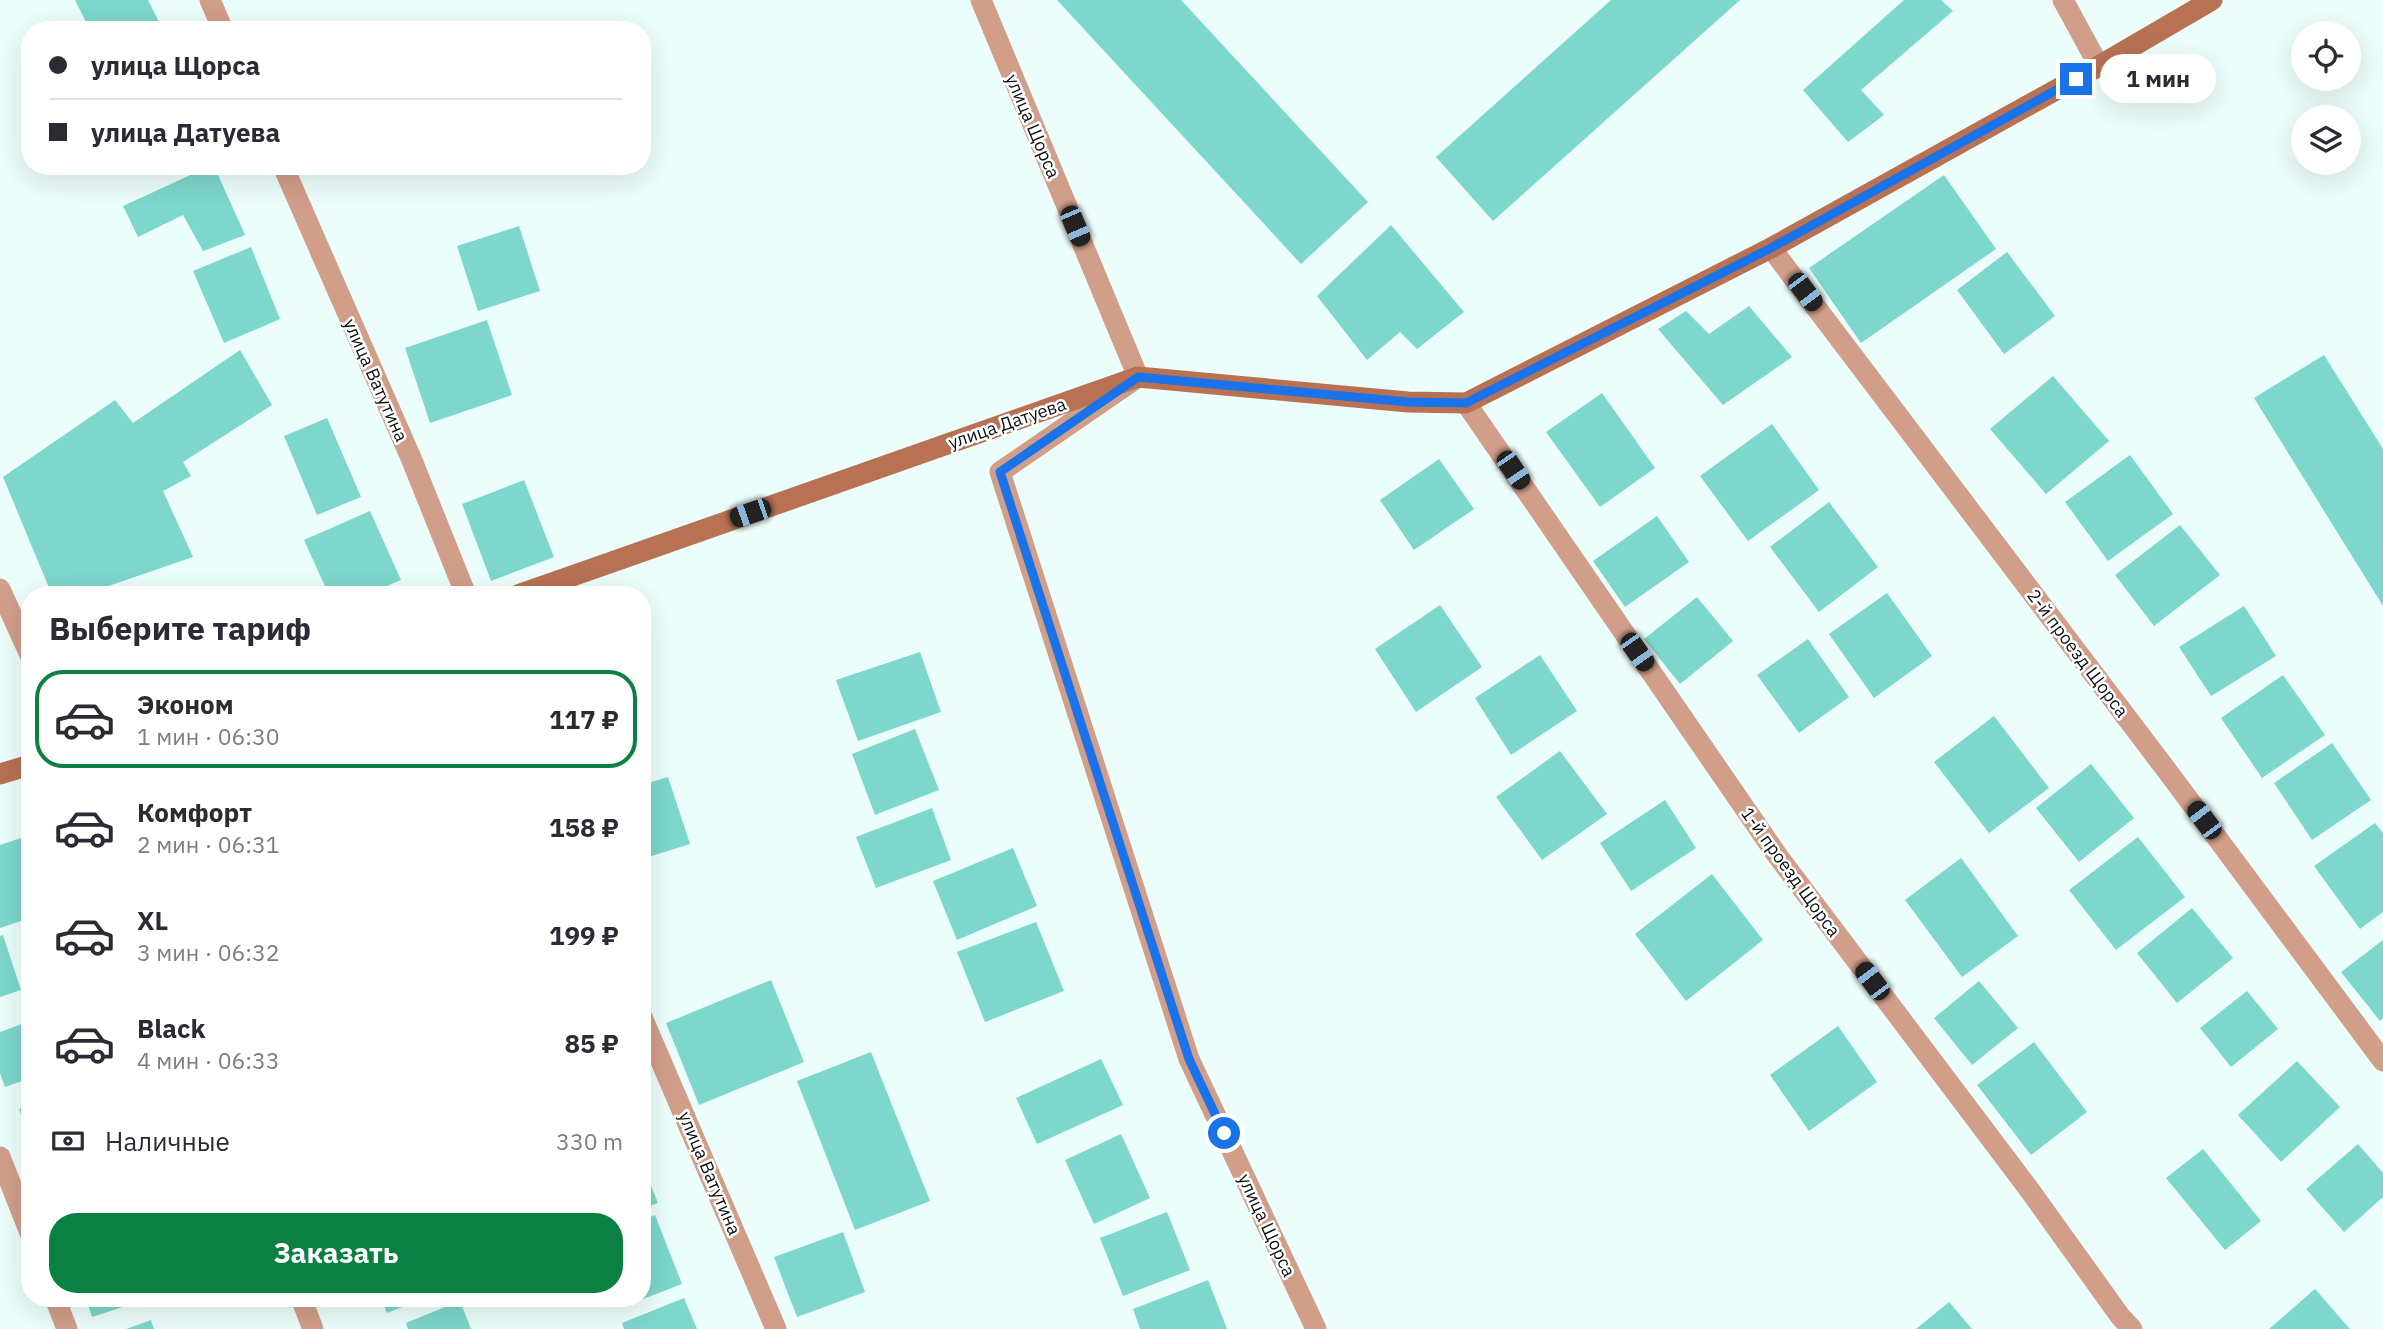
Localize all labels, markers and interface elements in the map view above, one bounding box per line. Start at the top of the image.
map controls [2291,21,2361,175]
button: locate [2291,21,2361,91]
text: улица Щорса [91,48,260,82]
callout: 1 мин [2100,55,2216,104]
route end [2060,63,2092,95]
text: 1 мин [2126,63,2190,93]
street label: улица Щорса [1001,70,1065,182]
button: layers [2291,105,2361,175]
text: улица Датуева [91,115,280,149]
car [1058,203,1093,249]
car [1784,269,1827,315]
street label: улица Ватутина [339,315,414,445]
street label: улица Датуева [945,392,1069,454]
car [1493,447,1534,493]
car [727,496,774,530]
street label: 2-й проезд Щорса [2022,584,2134,722]
text: Выберите тариф [49,607,311,649]
car [1617,629,1658,675]
text: Эконом [137,687,234,721]
icon: car [53,688,116,751]
text: 117 ₽ [549,702,619,736]
text: 1 мин · 06:30 [137,721,280,751]
text: Комфорт [137,795,252,829]
icon: car [53,796,116,859]
car [2183,797,2226,843]
street label: 1-й проезд Щорса [1736,803,1846,942]
text: 158 ₽ [549,810,619,844]
text: 2 мин · 06:31 [137,829,280,859]
text: XL [137,903,168,937]
icon: car [53,904,116,967]
text: 199 ₽ [549,918,619,952]
text: 3 мин · 06:32 [137,937,280,967]
car [1851,958,1894,1004]
text: Black [137,1011,205,1045]
icon: car [53,1012,116,1075]
text: 85 ₽ [564,1026,619,1060]
text: 4 мин · 06:33 [137,1045,280,1075]
street label: улица Ватутина [674,1108,747,1239]
route start [1208,1117,1240,1149]
icon: cash [49,1122,87,1160]
text: Наличные [105,1124,230,1158]
text: 330 m [556,1126,623,1156]
street label: улица Щорса [1233,1170,1301,1281]
button: Заказать [49,1213,623,1293]

